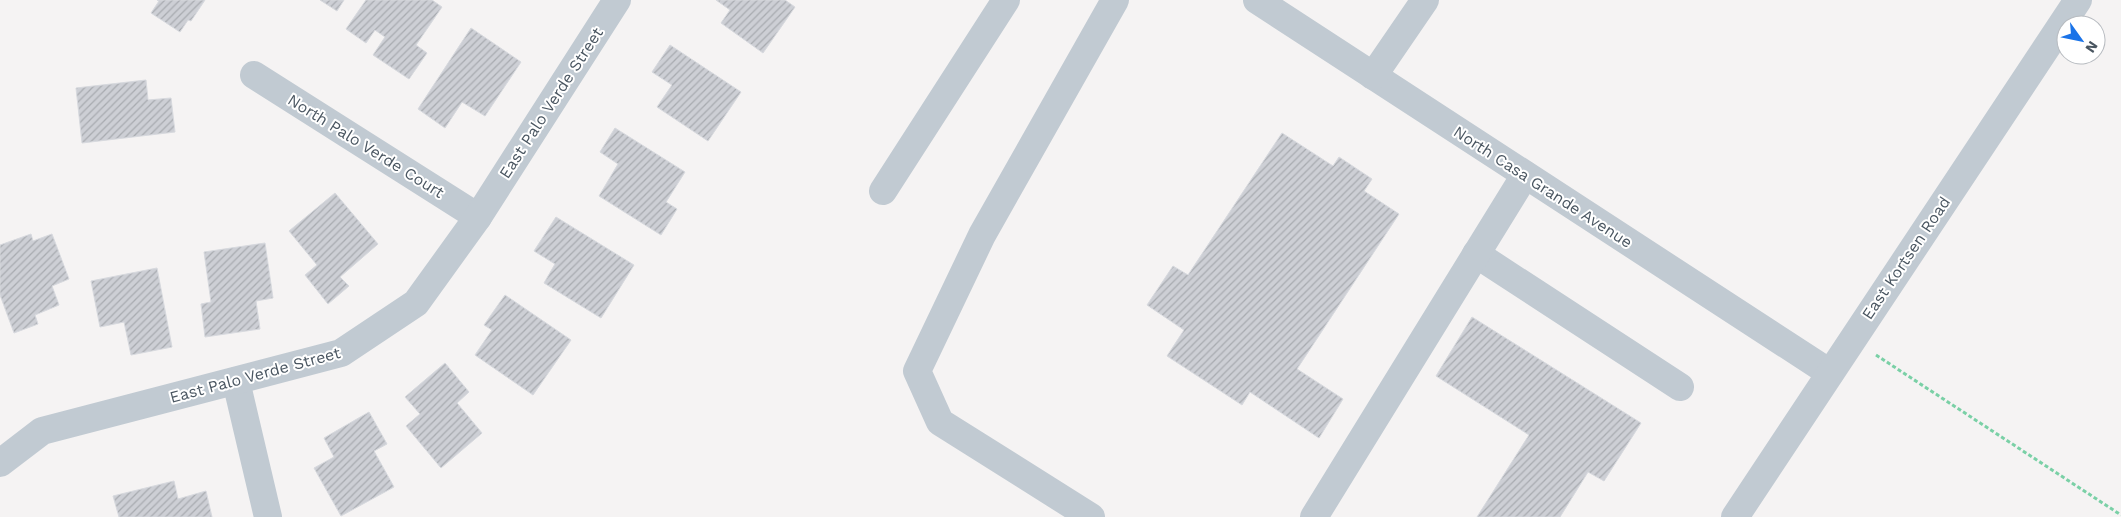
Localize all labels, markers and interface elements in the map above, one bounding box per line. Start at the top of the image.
north arrow [2056,15,2106,65]
street label: East Palo Verde Street [495,24,607,182]
text: N [2082,38,2101,56]
street label: North Palo Verde Court [284,90,448,202]
street label: North Casa Grande Avenue [1450,122,1636,252]
street label: East Kortsen Road [1858,193,1954,323]
street label: East Palo Verde Street [167,343,343,407]

